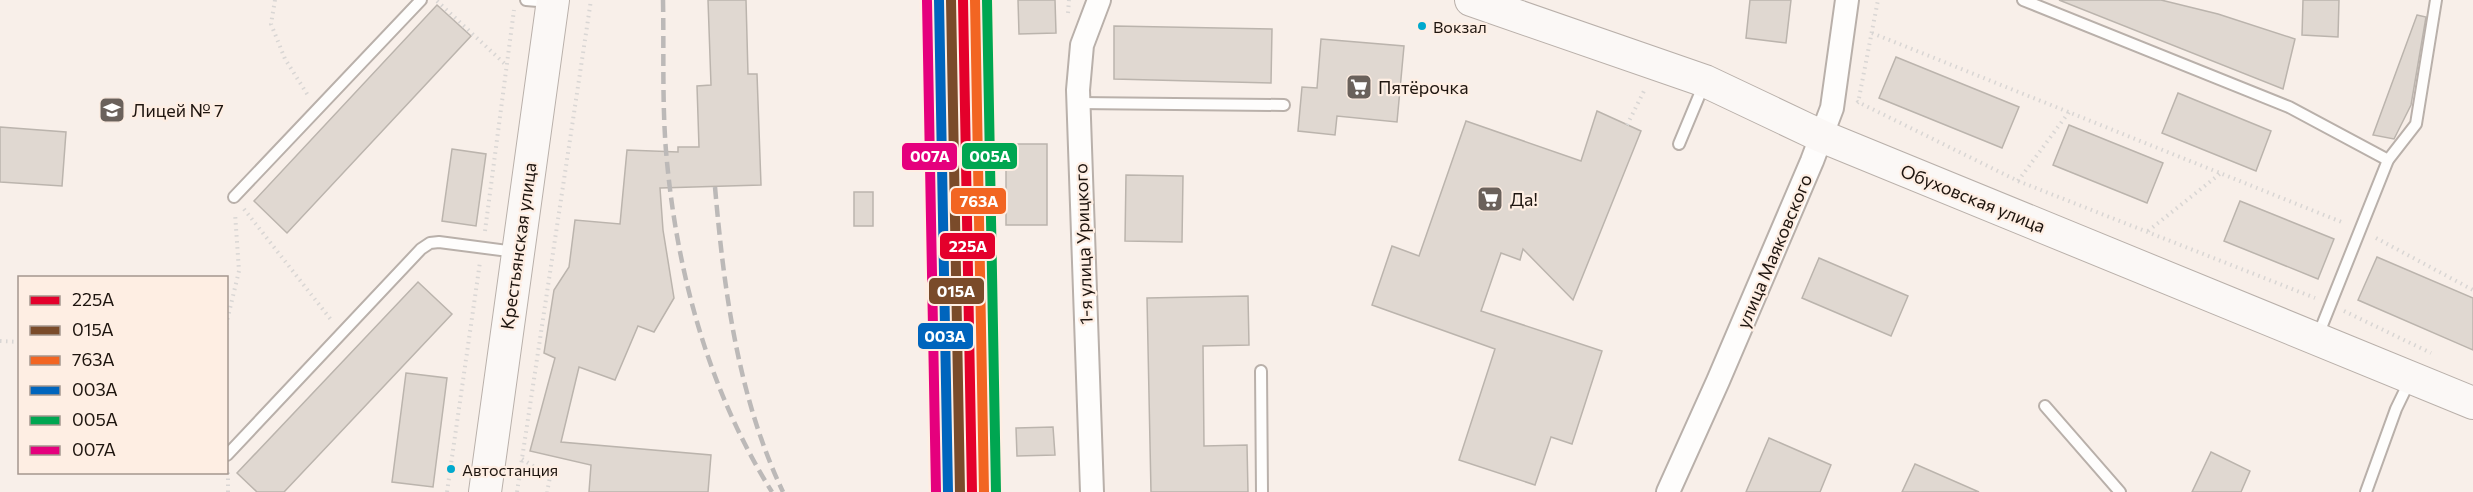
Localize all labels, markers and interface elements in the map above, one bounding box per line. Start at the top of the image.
place label: Вокзал [1433,17,1487,36]
marker: Вокзал [1416,20,1428,32]
supermarket icon: Пятёрочка [1344,72,1374,102]
place label: Пятёрочка [1378,76,1469,98]
school or university icon: Лицей № 7 [97,95,127,125]
place label: Лицей № 7 [132,99,224,121]
line badge: 007А [901,142,958,171]
line badge: 005А [961,142,1018,170]
text: 007А [910,146,951,165]
text: 005А [969,146,1011,165]
street label: Обуховская улица [1897,159,2049,237]
street label: Крестьянская улица [495,161,541,331]
street label: 1-я улица Урицкого [1069,163,1097,325]
street label: улица Маяковского [1732,171,1816,331]
supermarket icon: Да! [1475,184,1505,214]
line badge: 763А [950,187,1007,215]
place label: Да! [1510,188,1538,210]
text: 763А [960,191,999,210]
line badge: 225А [939,232,996,260]
text: 225А [949,236,988,255]
legend [18,276,228,474]
line badge: 015А [928,277,985,305]
text: 015А [937,281,976,300]
text: 225А [72,288,114,310]
text: 015А [72,318,114,340]
line badge: 003А [917,322,974,350]
text: 003А [924,326,966,345]
text: 763А [72,348,115,370]
text: 003А [72,378,118,400]
text: 005А [72,408,118,430]
text: 007А [72,438,116,460]
place label: Автостанция [462,460,558,479]
marker: Автостанция [445,463,457,475]

